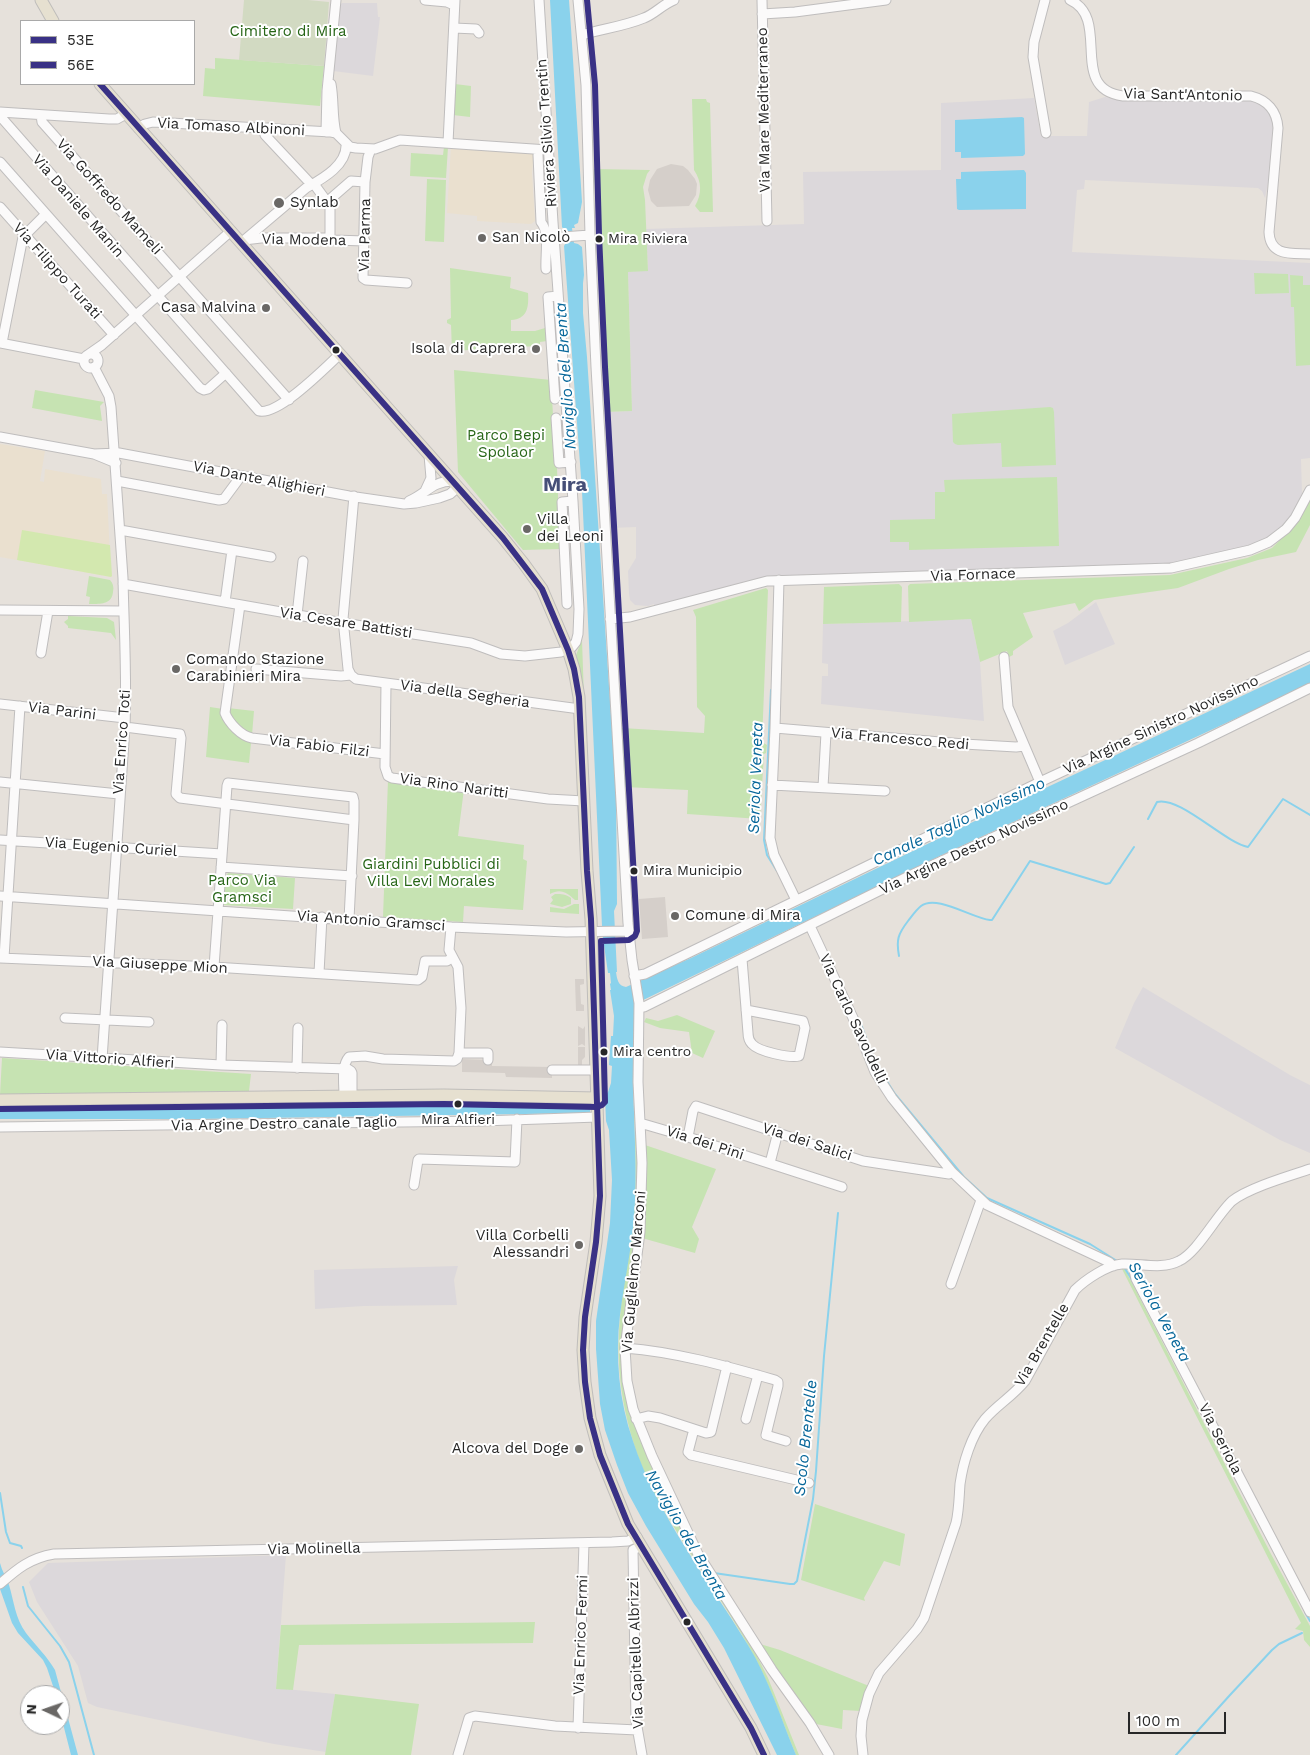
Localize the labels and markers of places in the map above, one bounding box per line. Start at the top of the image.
place label: Synlab [290,194,339,212]
marker: Synlab [272,196,286,210]
place label: San Nicolò [492,229,570,247]
place label: Mira Riviera [608,231,687,247]
marker: San Nicolò [476,232,488,244]
marker: Mira Riviera [594,234,604,244]
place label: Casa Malvina [161,299,256,317]
marker: Casa Malvina [260,302,272,314]
place label: Isola di Caprera [411,340,526,358]
marker: Isola di Caprera [530,343,542,355]
unlabelled marker [331,345,341,355]
place label: Villa dei Leoni [537,511,604,546]
marker: Villa dei Leoni [521,523,533,535]
place label: Comando Stazione Carabinieri Mira [186,651,324,686]
marker: Comando Stazione Carabinieri Mira [170,663,182,675]
place label: Mira Municipio [643,863,742,879]
marker: Mira Municipio [629,866,639,876]
place label: Comune di Mira [685,907,801,925]
marker: Comune di Mira [669,910,681,922]
place label: Mira centro [613,1044,691,1060]
marker: Mira centro [599,1047,609,1057]
marker: Mira Alfieri [453,1099,463,1109]
place label: Mira Alfieri [421,1112,495,1128]
place label: Villa Corbelli Alessandri [476,1227,569,1262]
marker: Villa Corbelli Alessandri [573,1239,585,1251]
place label: Alcova del Doge [452,1440,569,1458]
marker: Alcova del Doge [573,1443,585,1455]
unlabelled marker [682,1617,692,1627]

